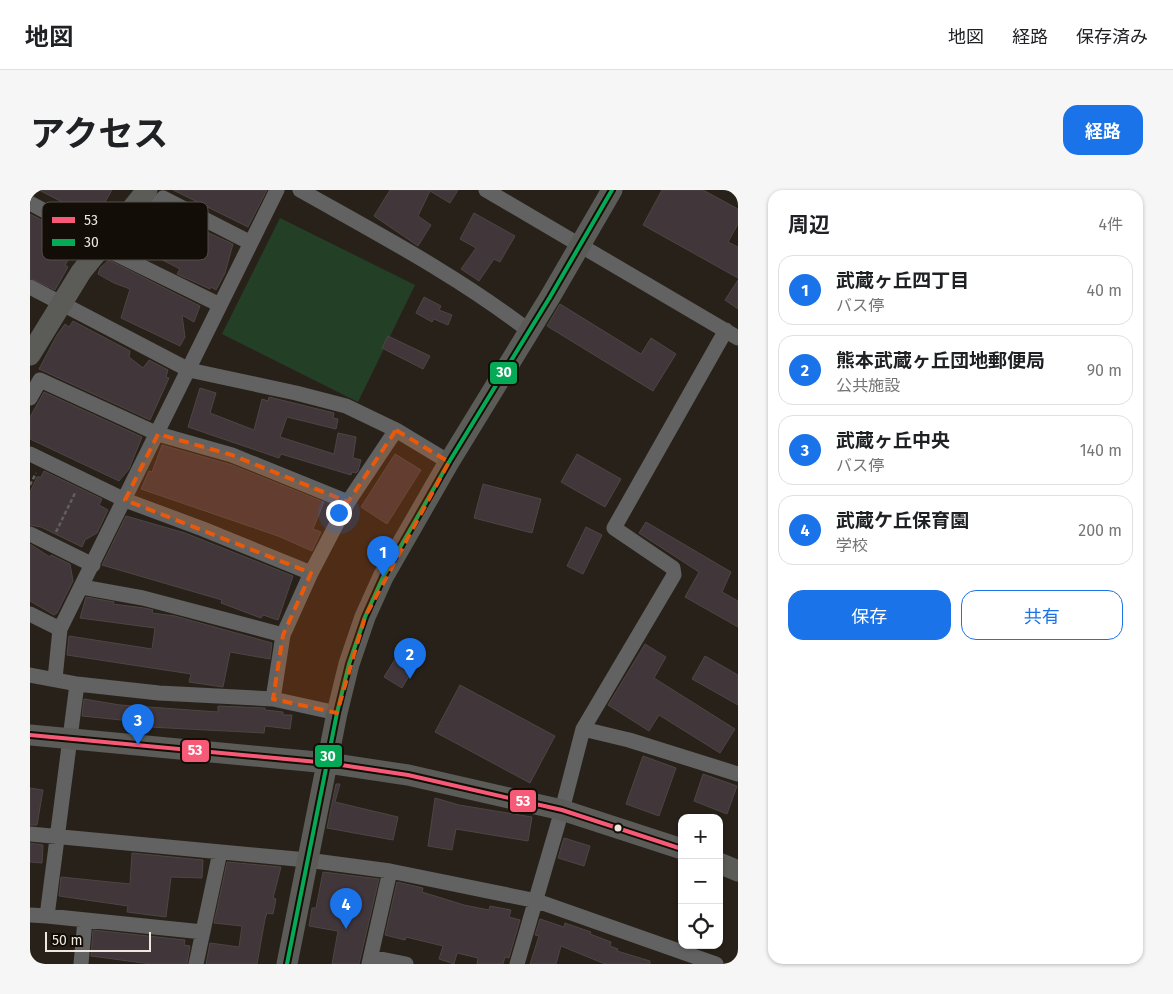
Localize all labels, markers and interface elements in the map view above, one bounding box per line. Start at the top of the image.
text: 地図 [25,23,73,51]
text: 地図 [948,26,984,48]
text: 経路 [1012,26,1048,48]
text: 保存済み [1076,26,1148,48]
button: 経路 [1063,105,1143,155]
text: アクセス [30,113,168,155]
legend [42,202,208,260]
text: 53 [84,212,98,229]
text: 周辺 [788,212,830,238]
text: 4件 [1098,215,1123,234]
text: 30 [84,234,99,251]
text: 武蔵ヶ丘四丁目 [836,269,969,292]
text: 1 [801,281,809,300]
text: 40 m [1087,281,1122,300]
text: バス停 [836,296,884,315]
text: 熊本武蔵ヶ丘団地郵便局 [836,349,1045,372]
line badge: 30 [489,361,518,385]
text: 2 [801,361,809,380]
text: 90 m [1087,361,1122,380]
text: 30 [495,364,512,381]
text: 公共施設 [836,376,900,395]
text: 武蔵ヶ丘中央 [836,429,950,452]
text: 3 [801,441,809,460]
text: 140 m [1080,441,1122,460]
text: バス停 [836,456,884,475]
your location [326,500,352,526]
text: 武蔵ケ丘保育園 [836,509,969,532]
text: 4 [800,521,810,540]
text: 200 m [1078,521,1122,540]
pin: 1 [367,536,399,577]
text: 学校 [836,536,868,555]
button: 保存 [788,590,951,640]
button: 共有 [961,590,1123,640]
pin: 2 [394,638,426,679]
pin: 3 [122,704,154,745]
line badge: 53 [181,739,210,763]
text: 53 [188,742,202,759]
line badge: 30 [314,744,343,768]
text: 30 [319,748,336,765]
line badge: 53 [509,789,537,813]
text: 53 [516,793,530,810]
map controls [678,814,723,949]
button: + [678,814,723,859]
unlabelled marker [613,823,623,833]
button: − [678,859,723,904]
pin: 4 [330,888,362,929]
button: locate [678,904,723,949]
scale bar [45,929,151,952]
text: 50 m [52,932,83,949]

